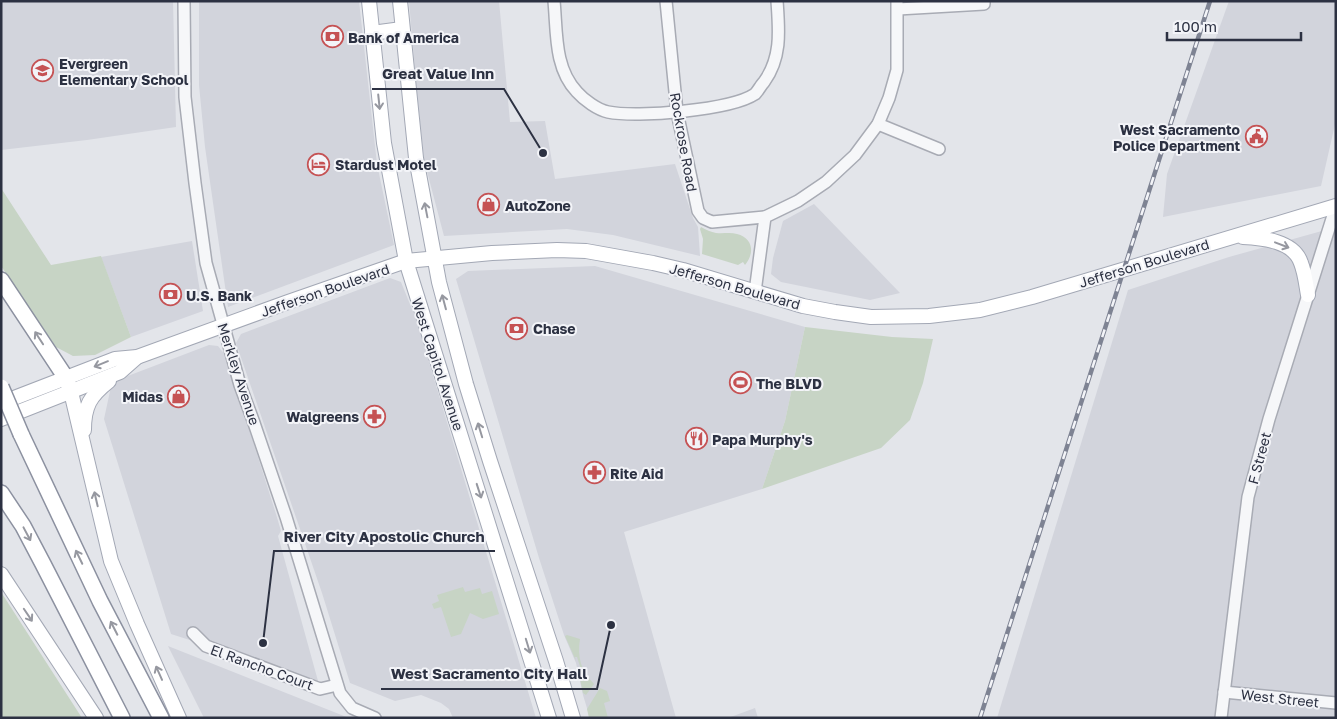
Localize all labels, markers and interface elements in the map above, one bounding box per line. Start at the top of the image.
scale bar [1167,10,1301,42]
text: 100 m [1174,17,1217,35]
bank icon: Bank of America [320,25,344,49]
place label: Bank of America [348,29,459,46]
place label: Evergreen Elementary School [59,55,189,88]
school or university icon: Evergreen Elementary School [31,59,55,83]
callout: Great Value Inn [372,59,504,89]
text: Great Value Inn [382,64,494,82]
street label: Rockrose Road [667,91,701,193]
one-way arrow [374,94,384,110]
place label: West Sacramento Police Department [1113,121,1240,154]
public building icon: West Sacramento Police Department [1244,125,1268,149]
hotel icon: Stardust Motel [307,152,331,176]
place label: Stardust Motel [335,156,437,173]
shop icon: AutoZone [477,193,501,217]
place label: AutoZone [505,197,571,214]
one-way arrow [420,203,430,219]
street label: Jefferson Boulevard [1077,235,1211,291]
one-way arrow [1274,241,1289,250]
street label: Jefferson Boulevard [668,259,802,313]
street label: Jefferson Boulevard [258,260,392,320]
bank icon: U.S. Bank [158,283,182,307]
place label: U.S. Bank [186,287,252,304]
street label: West Capitol Avenue [408,295,468,433]
one-way arrow [439,295,448,311]
bank icon: Chase [505,316,529,340]
place label: Chase [533,320,576,337]
street label: Merkley Avenue [214,321,264,427]
one-way arrow [34,331,44,345]
one-way arrow [94,360,109,370]
sports icon: The BLVD [728,371,752,395]
place label: The BLVD [756,375,822,392]
shop icon: Midas [167,384,191,408]
place label: Midas [122,388,163,405]
pharmacy icon: Walgreens [363,404,387,428]
place label: Walgreens [286,408,359,425]
one-way arrow [475,423,485,439]
restaurant icon: Papa Murphy's [684,427,708,451]
street label: F Street [1244,430,1274,486]
place label: Papa Murphy's [712,431,813,448]
pharmacy icon: Rite Aid [582,461,606,485]
place label: Rite Aid [610,465,663,482]
one-way arrow [475,483,484,498]
one-way arrow [91,492,100,508]
callout: River City Apostolic Church [274,521,495,551]
one-way arrow [23,526,32,541]
text: River City Apostolic Church [283,527,485,545]
one-way arrow [74,550,83,565]
one-way arrow [22,608,33,622]
one-way arrow [109,621,118,636]
one-way arrow [523,638,533,654]
street label: El Rancho Court [208,640,316,694]
callout: West Sacramento City Hall [381,659,597,689]
text: West Sacramento City Hall [391,664,587,682]
one-way arrow [153,666,163,681]
street label: West Street [1240,685,1320,711]

